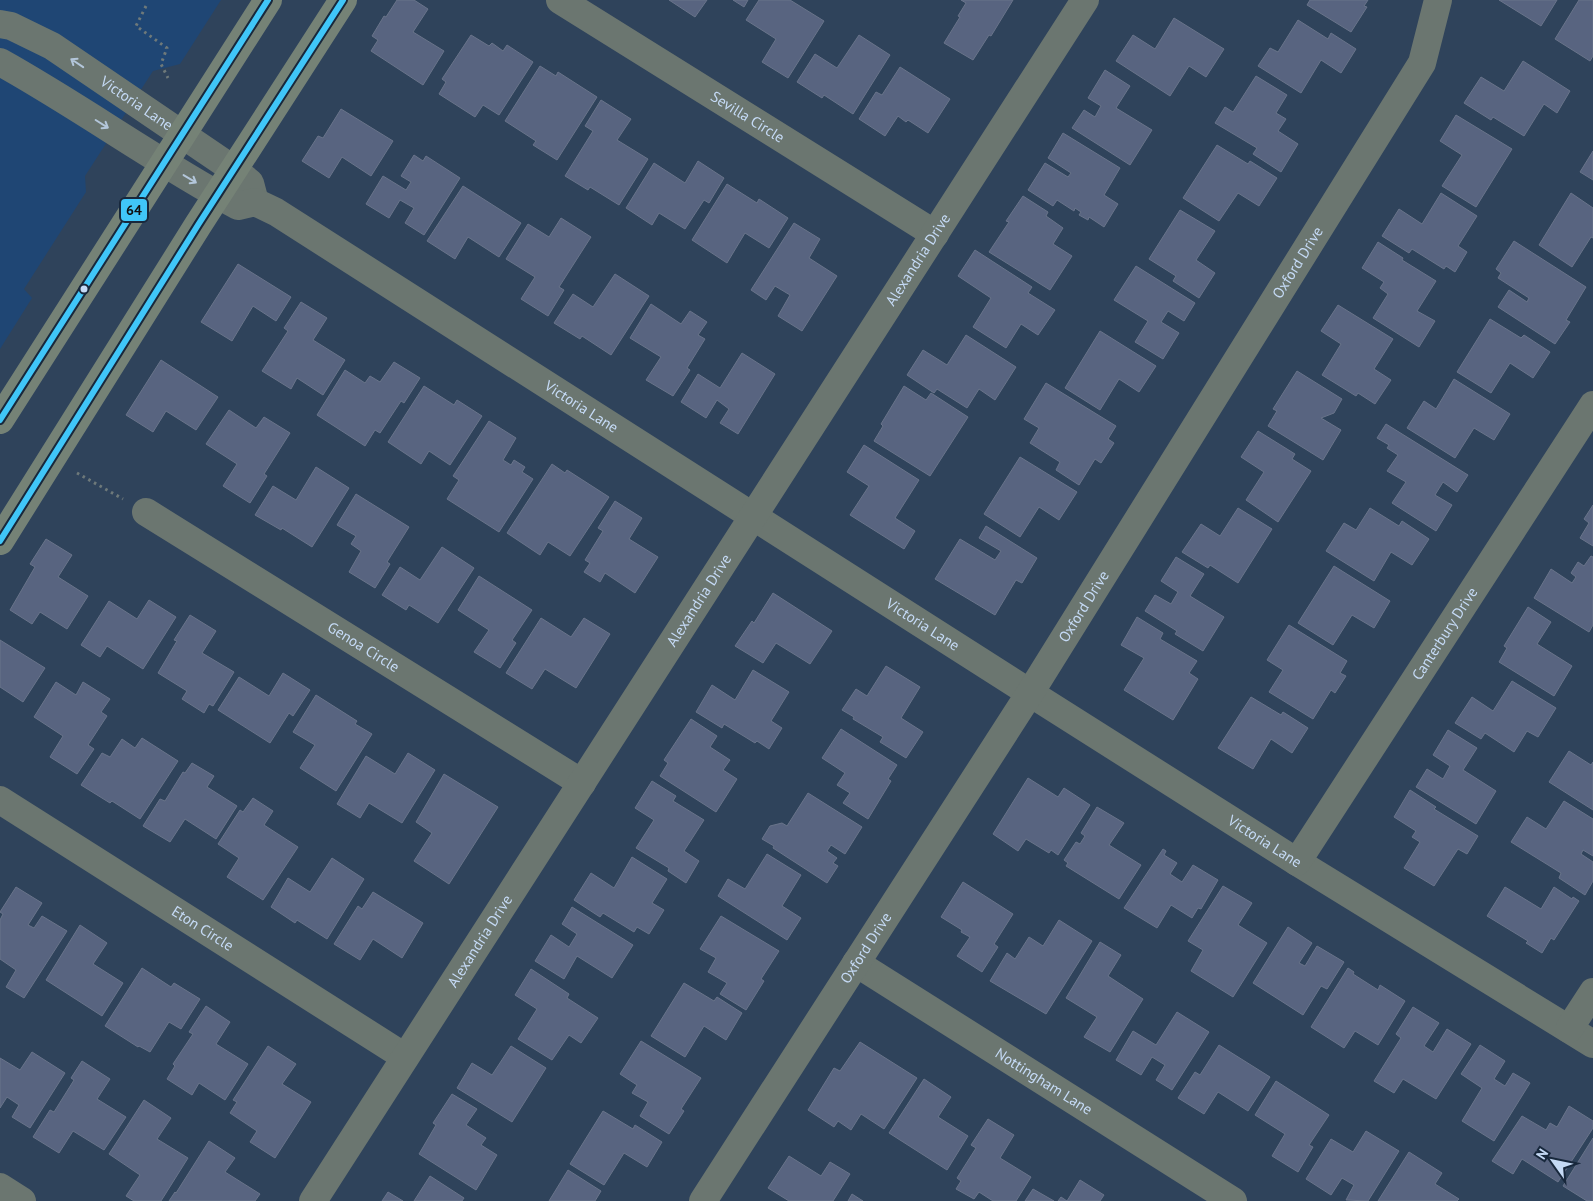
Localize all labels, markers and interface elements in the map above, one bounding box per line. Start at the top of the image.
one-way arrow [70,58,84,68]
street label: Victoria Lane [96,71,177,134]
street label: Sevilla Circle [707,86,788,147]
one-way arrow [94,119,108,129]
one-way arrow [183,175,197,185]
line badge: 64 [120,198,148,222]
text: 64 [126,201,142,219]
street label: Alexandria Drive [881,210,954,309]
street label: Oxford Drive [1268,223,1327,302]
unlabelled marker [79,284,89,294]
street label: Victoria Lane [540,375,622,437]
street label: Alexandria Drive [662,550,735,650]
street label: Oxford Drive [1054,567,1113,646]
street label: Canterbury Drive [1407,583,1482,684]
street label: Victoria Lane [882,593,963,655]
street label: Genoa Circle [324,617,403,676]
street label: Victoria Lane [1224,810,1305,871]
street label: Alexandria Drive [443,891,516,991]
street label: Eton Circle [168,901,237,955]
street label: Oxford Drive [836,908,895,987]
street label: Nottingham Lane [992,1043,1096,1119]
north arrow [1528,1136,1578,1186]
text: N [1532,1145,1552,1163]

